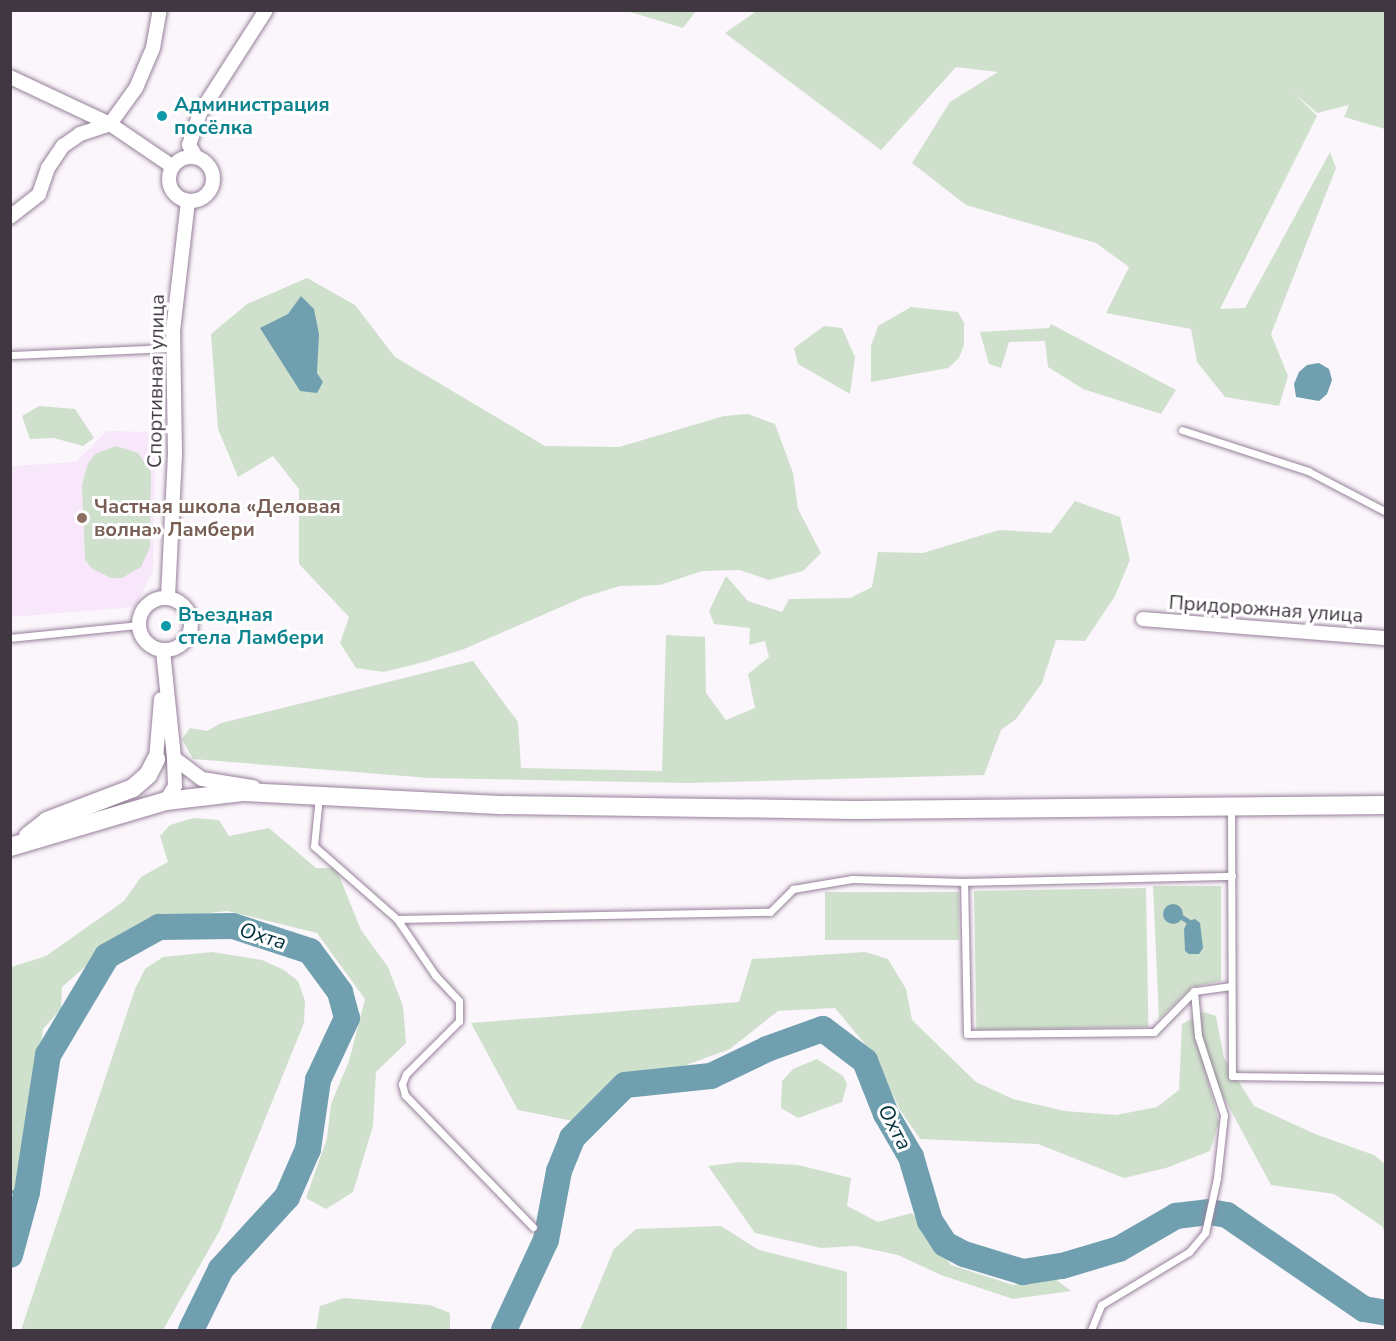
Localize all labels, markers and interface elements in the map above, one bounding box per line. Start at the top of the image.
place label: Администрация посёлка [174,92,330,139]
marker: Администрация посёлка [155,109,169,123]
street label: Спортивная улица [142,294,170,468]
place label: Частная школа «Деловая волна» Ламбери [94,494,341,541]
marker: Частная школа «Деловая волна» Ламбери [75,511,89,525]
street label: Придорожная улица [1168,590,1364,628]
place label: Въездная стела Ламбери [178,602,324,649]
marker: Въездная стела Ламбери [159,619,173,633]
water label: Охта [236,917,290,955]
water label: Охта [873,1100,917,1154]

